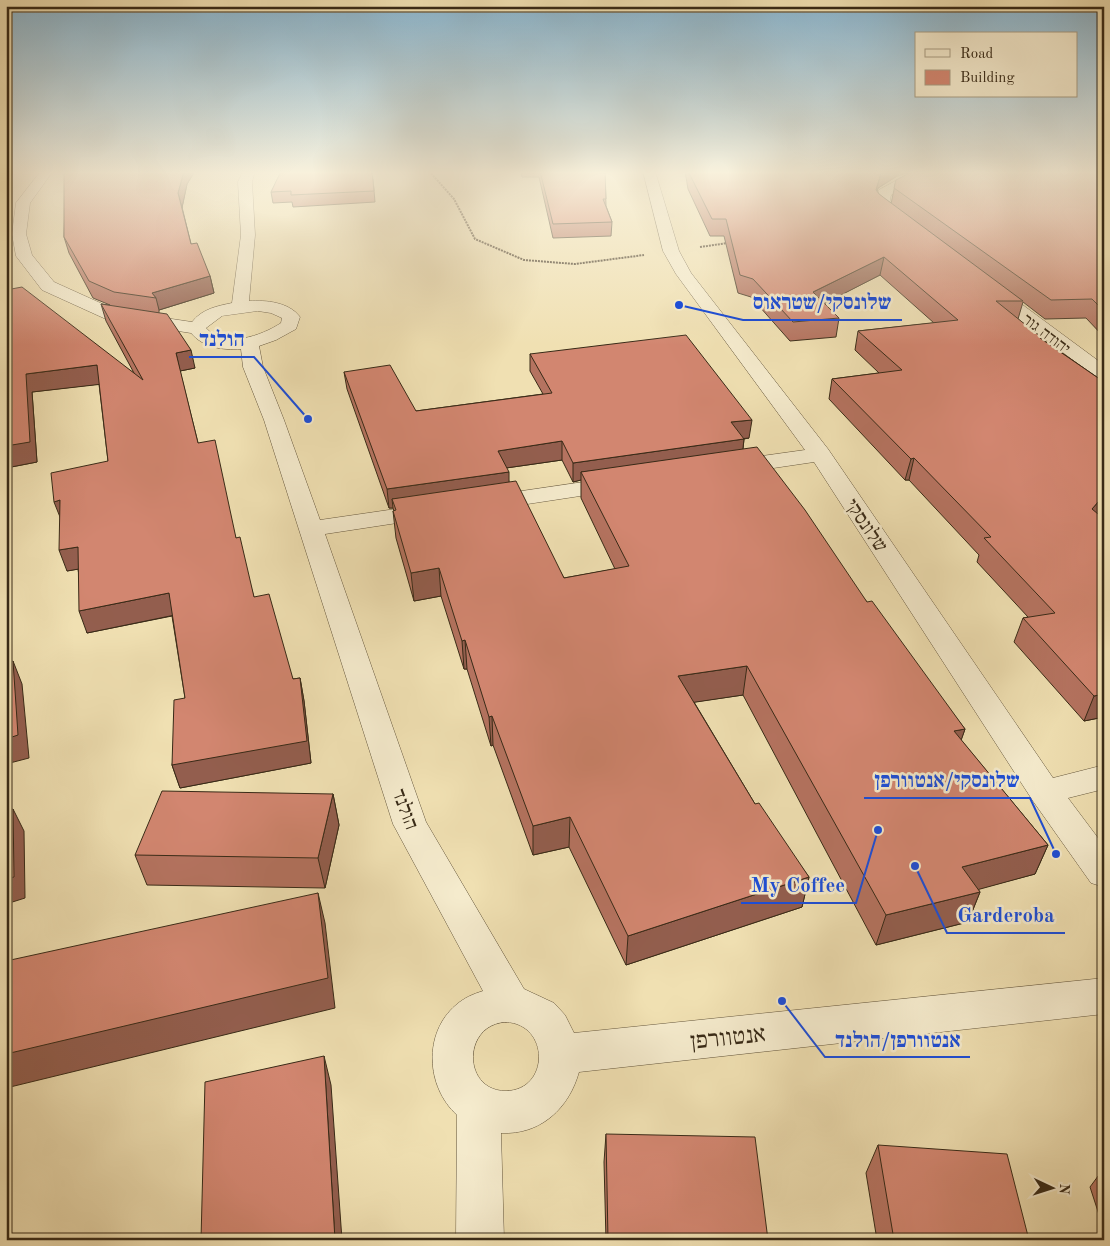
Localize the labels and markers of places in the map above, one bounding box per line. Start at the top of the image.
callout: שלונסקי/שטראוס [743,284,902,320]
callout: הולנד [189,321,254,357]
callout: שלונסקי/אנטוורפן [864,762,1030,798]
callout: My Coffee [741,867,856,903]
callout: Garderoba [947,897,1065,933]
callout: אנטוורפן/הולנד [825,1021,970,1057]

